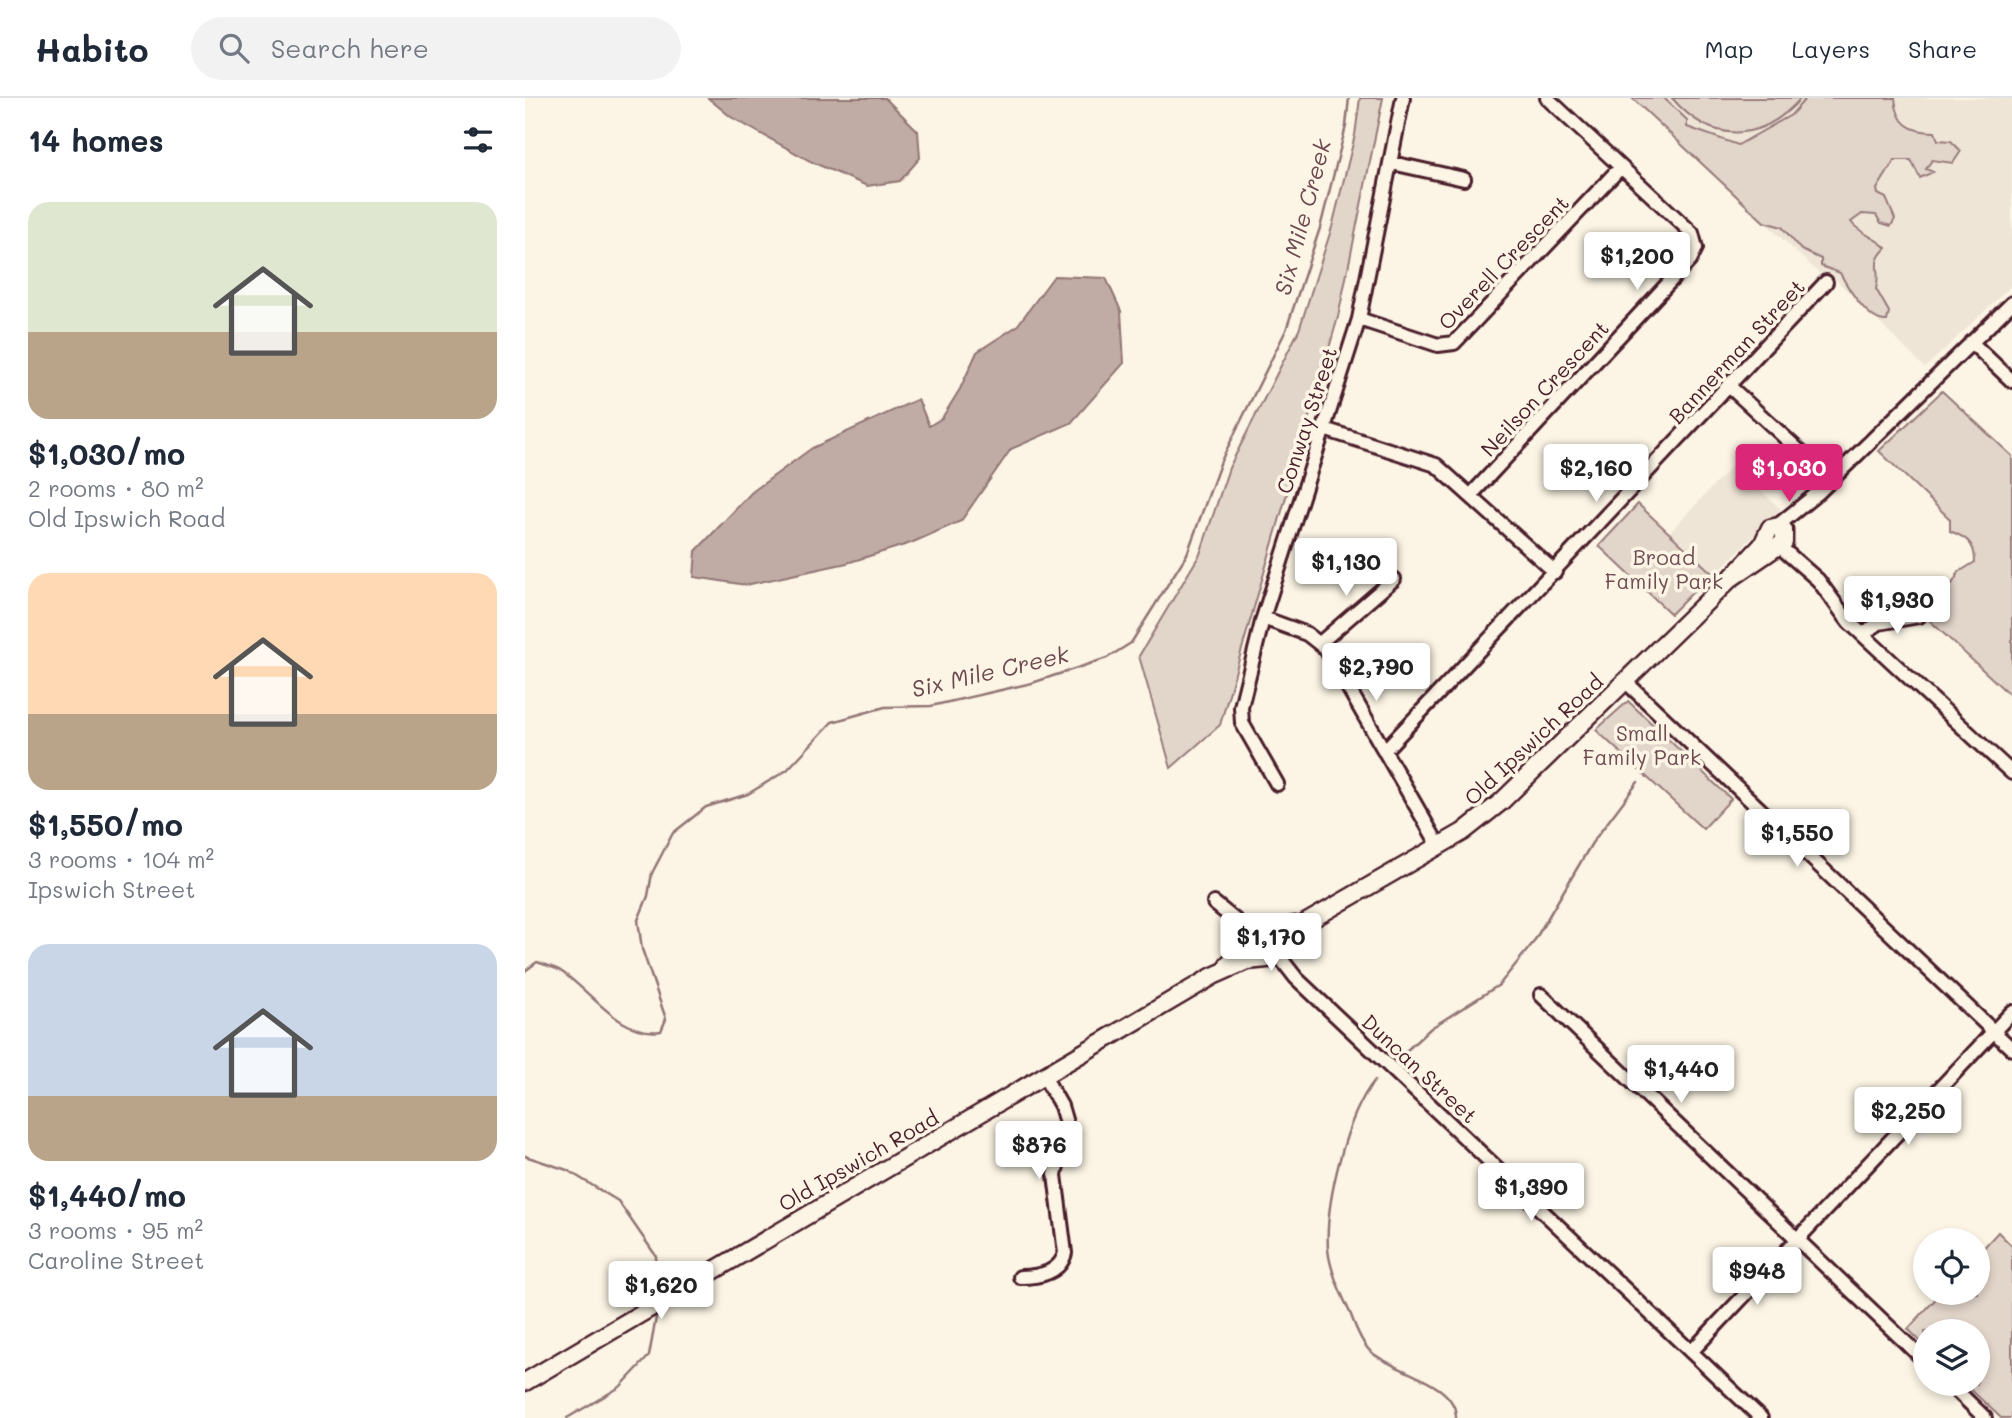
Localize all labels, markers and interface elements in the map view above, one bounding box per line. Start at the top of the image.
search box [191,17,681,80]
text: Habito [35,27,149,70]
icon: search [215,29,253,67]
text: Search here [271,31,429,65]
text: Map [1705,33,1753,64]
text: Layers [1791,33,1870,64]
text: Share [1908,33,1977,64]
text: 14 homes [28,120,164,160]
icon: filters [459,121,497,159]
water label: Six Mile Creek [1267,135,1337,298]
street label: Overell Crescent [1432,189,1574,335]
pin: $1,200 [1580,232,1694,292]
text: $1,200 [1600,240,1674,270]
icon: home [200,248,326,374]
street label: Bannerman Street [1662,273,1810,429]
street label: Neilson Crescent [1474,314,1614,462]
street label: Conway Street [1270,343,1342,497]
text: $1,030/mo [28,433,185,473]
pin: $2,160 [1539,444,1653,504]
pin: $1,030 [1732,444,1846,504]
text: $2,160 [1559,452,1633,482]
text: $1,030 [1752,452,1826,482]
text: 2 rooms · 80 m² [28,473,204,503]
text: Old Ipswich Road [28,503,225,533]
pin: $1,130 [1289,538,1403,598]
park label: Broad Family Park [1605,543,1723,594]
text: $1,130 [1311,546,1381,576]
pin: $1,930 [1840,576,1954,636]
text: $1,930 [1860,584,1934,614]
icon: home [200,619,326,745]
water label: Six Mile Creek [908,638,1072,704]
pin: $2,790 [1319,644,1433,703]
text: $2,790 [1338,651,1414,681]
street label: Old Ipswich Road [1458,668,1608,810]
park label: Small Family Park [1583,719,1701,770]
text: $1,550/mo [28,804,183,844]
pin: $1,550 [1740,810,1854,869]
text: $1,550 [1760,817,1834,847]
text: 3 rooms · 104 m² [28,844,214,874]
text: Ipswich Street [28,874,195,904]
pin: $1,170 [1214,914,1328,973]
text: $1,170 [1236,921,1306,951]
icon: home [200,990,326,1116]
street label: Duncan Street [1357,1008,1483,1128]
pin: $1,440 [1624,1046,1738,1105]
text: $1,440 [1643,1053,1719,1083]
pin: $2,250 [1851,1088,1965,1147]
text: $2,250 [1870,1095,1946,1125]
street label: Old Ipswich Road [773,1103,943,1217]
pin: $876 [998,1122,1080,1181]
text: $876 [1011,1129,1067,1159]
pin: $1,390 [1474,1164,1588,1223]
text: $1,390 [1494,1171,1568,1201]
text: $1,440/mo [28,1175,186,1215]
text: 3 rooms · 95 m² [28,1215,203,1245]
map controls [1913,1228,1990,1396]
button: locate [1913,1228,1990,1305]
text: Caroline Street [28,1245,204,1275]
pin: $948 [1716,1248,1798,1307]
text: $948 [1729,1255,1785,1285]
pin: $1,620 [604,1262,718,1321]
text: $1,620 [624,1269,698,1299]
button: layers [1913,1319,1990,1396]

